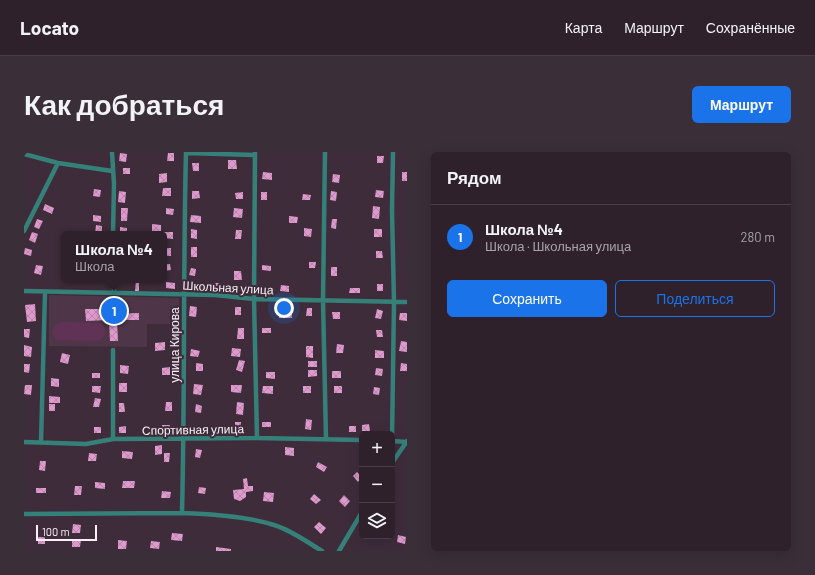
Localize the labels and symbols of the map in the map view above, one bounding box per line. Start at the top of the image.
street label: Школьная улица [182,278,274,297]
pin: 1 [101,296,127,326]
your location [274,298,294,318]
street label: улица Кирова [167,307,182,383]
street label: Спортивная улица [142,421,244,438]
scale bar [36,523,97,542]

